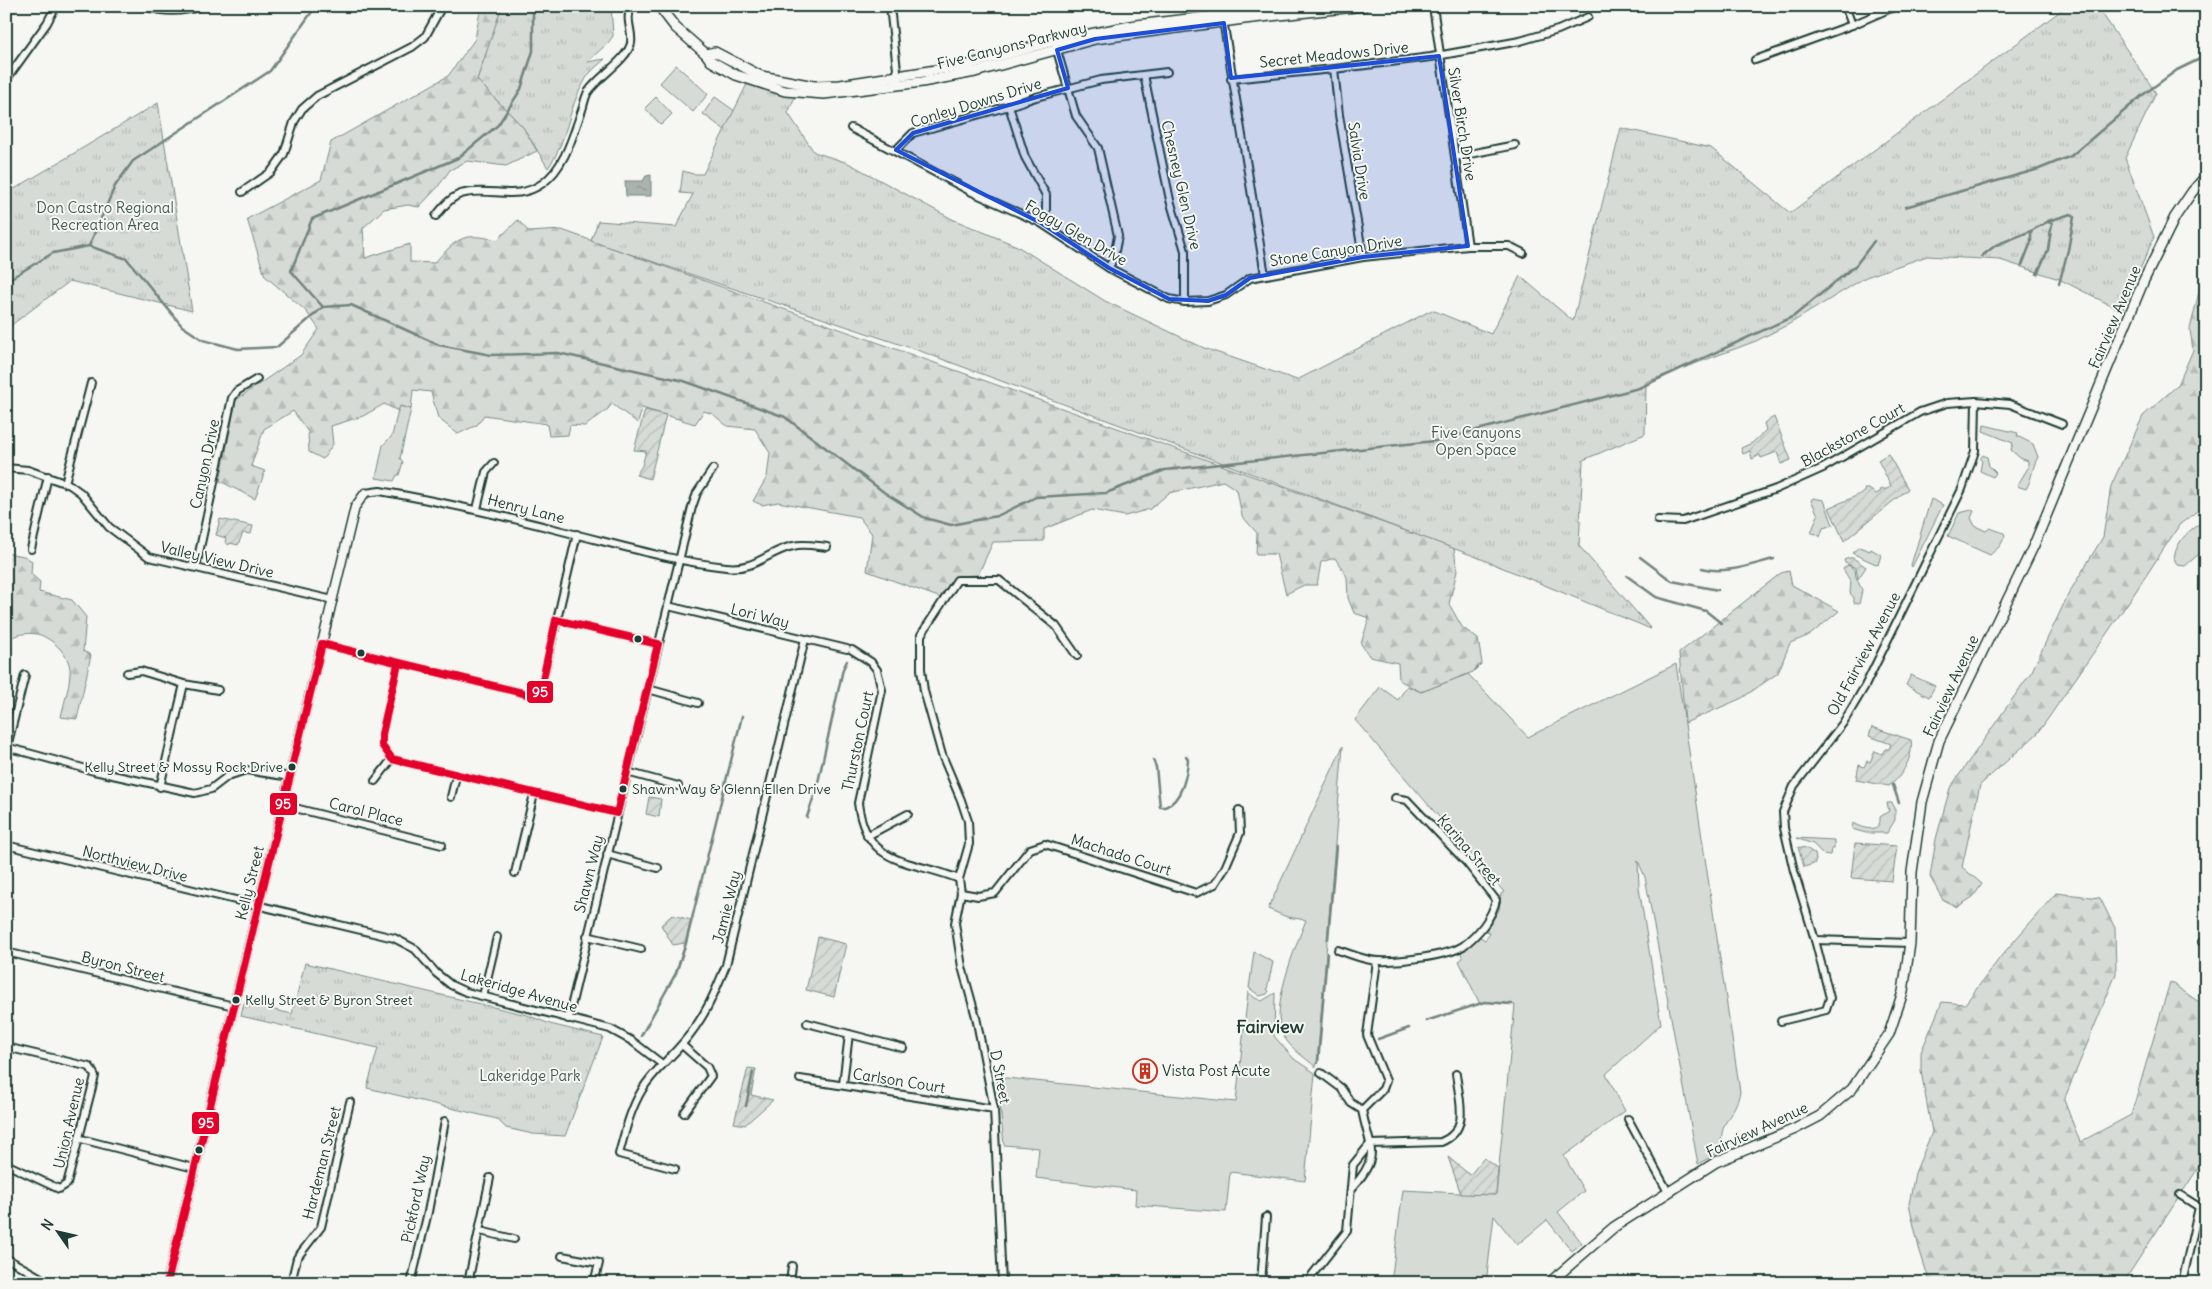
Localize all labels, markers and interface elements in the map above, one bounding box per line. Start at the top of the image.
street label: Five Canyons Parkway [935,18,1089,73]
street label: Secret Meadows Drive [1258,37,1410,72]
street label: Silver Birch Drive [1444,66,1481,182]
street label: Conley Downs Drive [908,74,1044,131]
street label: Chesney Glen Drive [1157,118,1206,251]
street label: Salvia Drive [1344,121,1375,201]
street label: Foggy Glen Drive [1022,196,1131,270]
park label: Don Castro Regional Recreation Area [36,198,174,234]
street label: Stone Canyon Drive [1268,231,1403,270]
street label: Fairview Avenue [2084,262,2145,371]
street label: Blackstone Court [1798,398,1908,471]
street label: Canyon Drive [186,417,223,511]
park label: Five Canyons Open Space [1431,423,1521,459]
street label: Henry Lane [485,490,567,527]
street label: Valley View Drive [159,537,276,582]
street label: Old Fairview Avenue [1823,589,1904,719]
street label: Lori Way [729,599,791,632]
street label: Fairview Avenue [1919,632,1982,740]
unlabelled marker [633,634,643,644]
unlabelled marker [356,648,366,658]
line badge: 95 [526,680,554,704]
text: 95 [532,683,548,701]
street label: Thurston Court [838,689,877,793]
place label: Kelly Street & Mossy Rock Drive [84,758,283,776]
marker: Kelly Street & Mossy Rock Drive [287,762,297,772]
place label: Shawn Way & Glenn Ellen Drive [632,780,831,798]
marker: Shawn Way & Glenn Ellen Drive [618,784,628,794]
line badge: 95 [269,792,298,816]
street label: Carol Place [327,793,405,830]
text: 95 [275,795,291,813]
street label: Karina Street [1433,810,1505,889]
street label: Machado Court [1069,829,1174,880]
street label: Shawn Way [570,833,607,915]
street label: Northview Drive [80,841,190,886]
street label: Kelly Street [231,844,268,922]
street label: Jamie Way [708,868,745,945]
street label: Byron Street [80,947,167,986]
street label: Lakeridge Avenue [458,965,580,1016]
place label: Kelly Street & Byron Street [245,991,413,1009]
marker: Kelly Street & Byron Street [231,995,241,1005]
district label: Fairview [1236,1015,1305,1038]
street label: D Street [986,1048,1015,1105]
building icon: Vista Post Acute [1132,1058,1158,1084]
place label: Vista Post Acute [1162,1061,1270,1080]
street label: Carlson Court [851,1064,947,1097]
park label: Lakeridge Park [479,1066,581,1085]
street label: Union Avenue [49,1075,88,1170]
street label: Fairview Avenue [1703,1098,1811,1161]
street label: Hardeman Street [298,1104,345,1222]
line badge: 95 [191,1111,220,1135]
text: 95 [198,1114,214,1132]
unlabelled marker [194,1145,204,1155]
street label: Pickford Way [397,1153,434,1245]
north arrow [32,1206,82,1256]
text: N [37,1216,57,1234]

